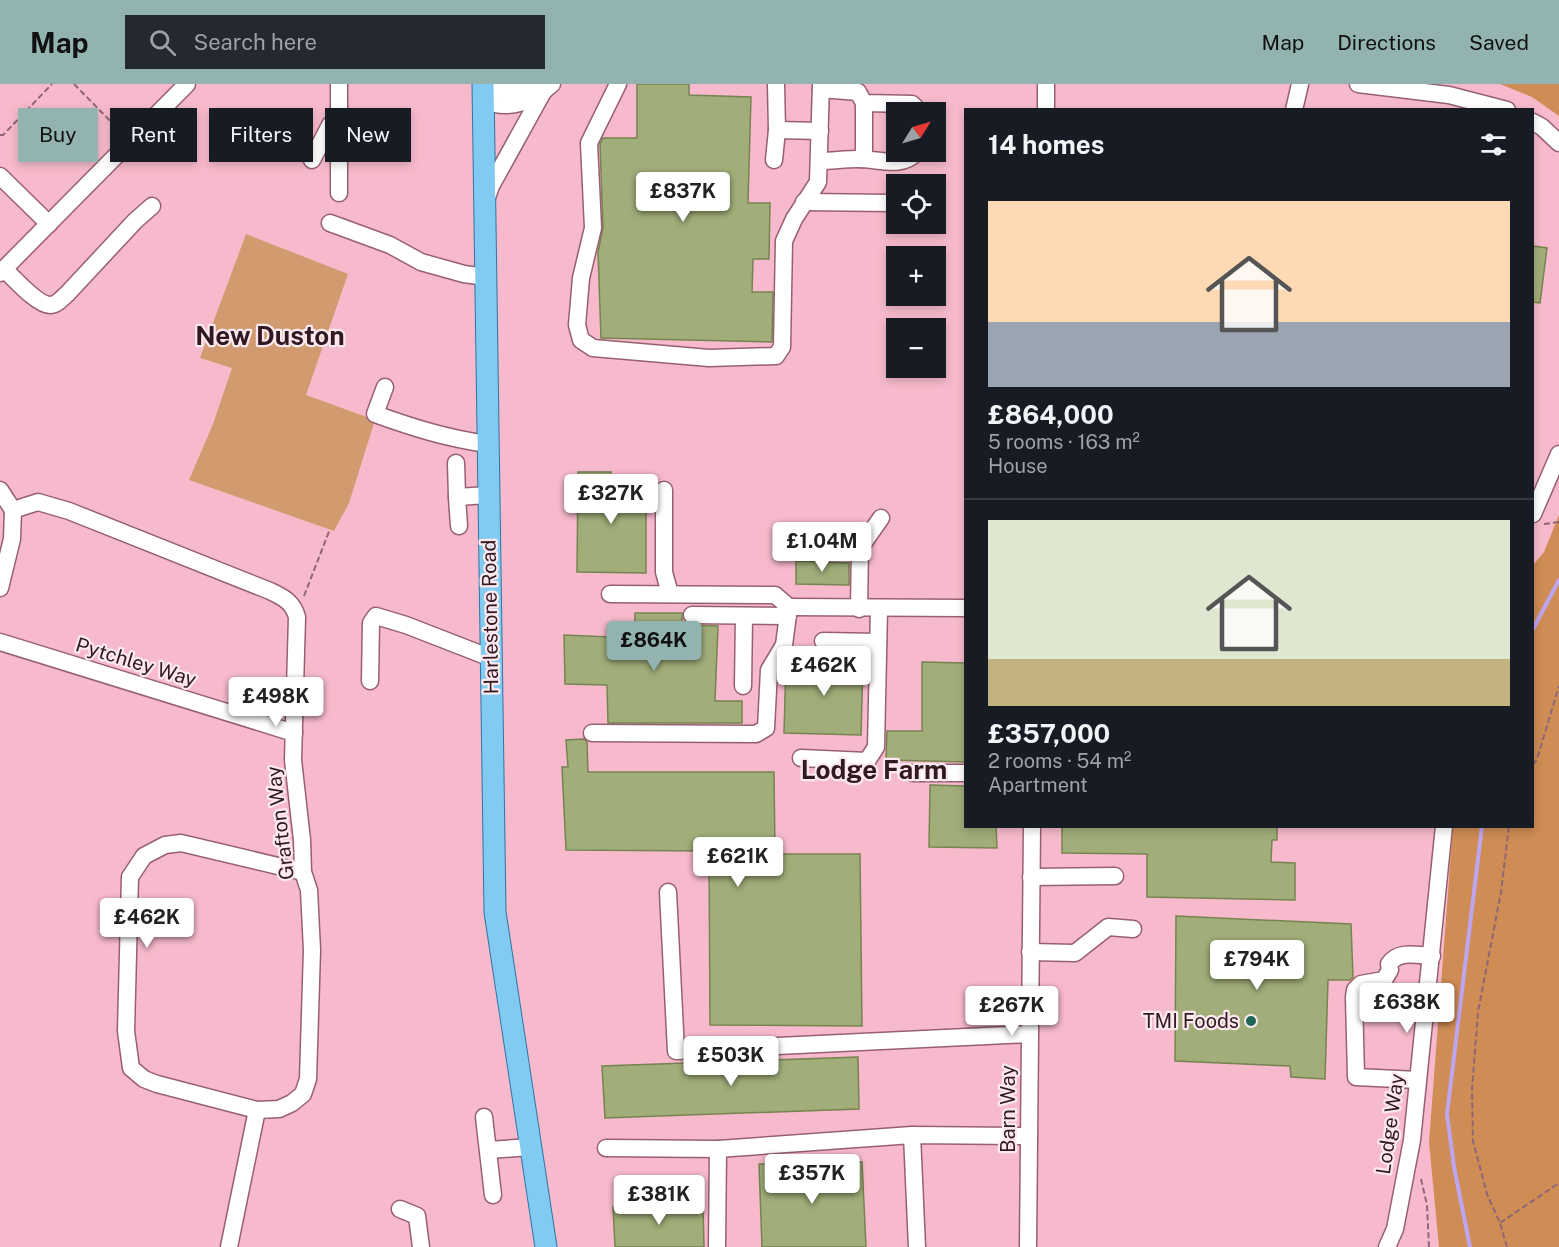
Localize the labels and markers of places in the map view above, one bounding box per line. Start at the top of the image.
pin: £837K [641,172,725,223]
pin: £327K [569,474,653,525]
pin: £1.04M [773,522,871,573]
pin: £864K [612,621,696,672]
pin: £462K [782,646,866,697]
pin: £498K [234,677,318,728]
pin: £621K [696,837,780,888]
pin: £462K [105,898,189,949]
pin: £794K [1215,940,1299,991]
pin: £638K [1365,983,1449,1034]
pin: £267K [970,986,1054,1037]
place label: TMI Foods [1143,1009,1239,1033]
marker: TMI Foods [1244,1014,1258,1028]
pin: £503K [689,1036,773,1087]
pin: £357K [770,1154,854,1205]
pin: £381K [617,1175,701,1226]

